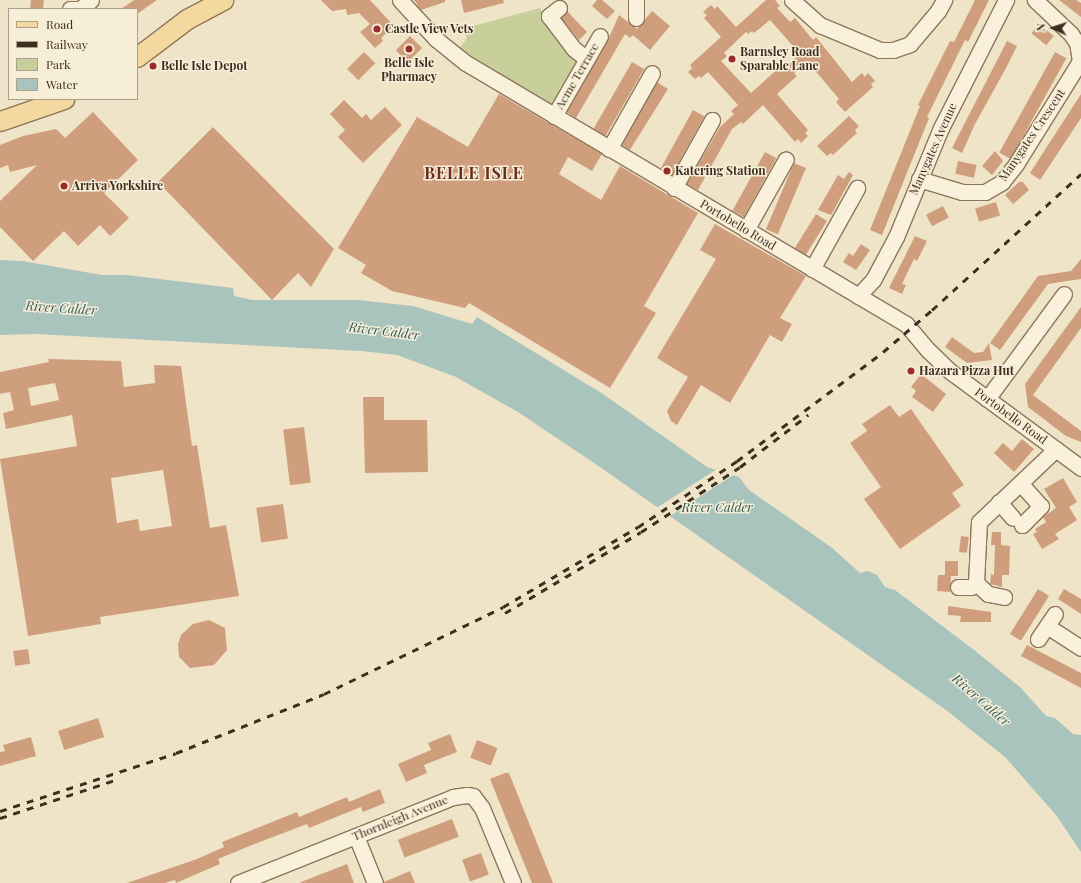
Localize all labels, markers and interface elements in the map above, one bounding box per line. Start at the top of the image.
legend [8,8,138,100]
north arrow [1033,8,1073,48]
text: Road [46,16,73,32]
place label: Castle View Vets [385,22,475,36]
text: N [1033,23,1048,32]
marker: Castle View Vets [372,24,382,34]
text: Railway [46,36,88,52]
street label: Acme Terrace [552,40,602,112]
marker: Belle Isle Pharmacy [404,44,414,54]
place label: Barnsley Road Sparable Lane [740,45,820,73]
marker: Barnsley Road Sparable Lane [727,54,737,64]
text: Park [46,56,71,72]
place label: Belle Isle Pharmacy [381,56,437,84]
place label: Belle Isle Depot [161,59,247,73]
marker: Belle Isle Depot [148,61,158,71]
text: Water [46,76,78,92]
street label: Manygates Crescent [996,86,1068,184]
street label: Manygates Avenue [906,100,960,198]
district label: BELLE ISLE [424,163,524,183]
place label: Katering Station [675,164,766,178]
marker: Katering Station [662,166,672,176]
place label: Arriva Yorkshire [72,179,164,193]
marker: Arriva Yorkshire [59,181,69,191]
street label: Portobello Road [697,197,779,253]
water label: River Calder [25,298,97,318]
water label: River Calder [348,319,420,343]
place label: Hazara Pizza Hut [919,364,1014,378]
marker: Hazara Pizza Hut [906,366,916,376]
street label: Portobello Road [972,385,1050,447]
water label: River Calder [681,499,753,515]
water label: River Calder [949,671,1013,729]
street label: Thornleigh Avenue [350,792,450,844]

